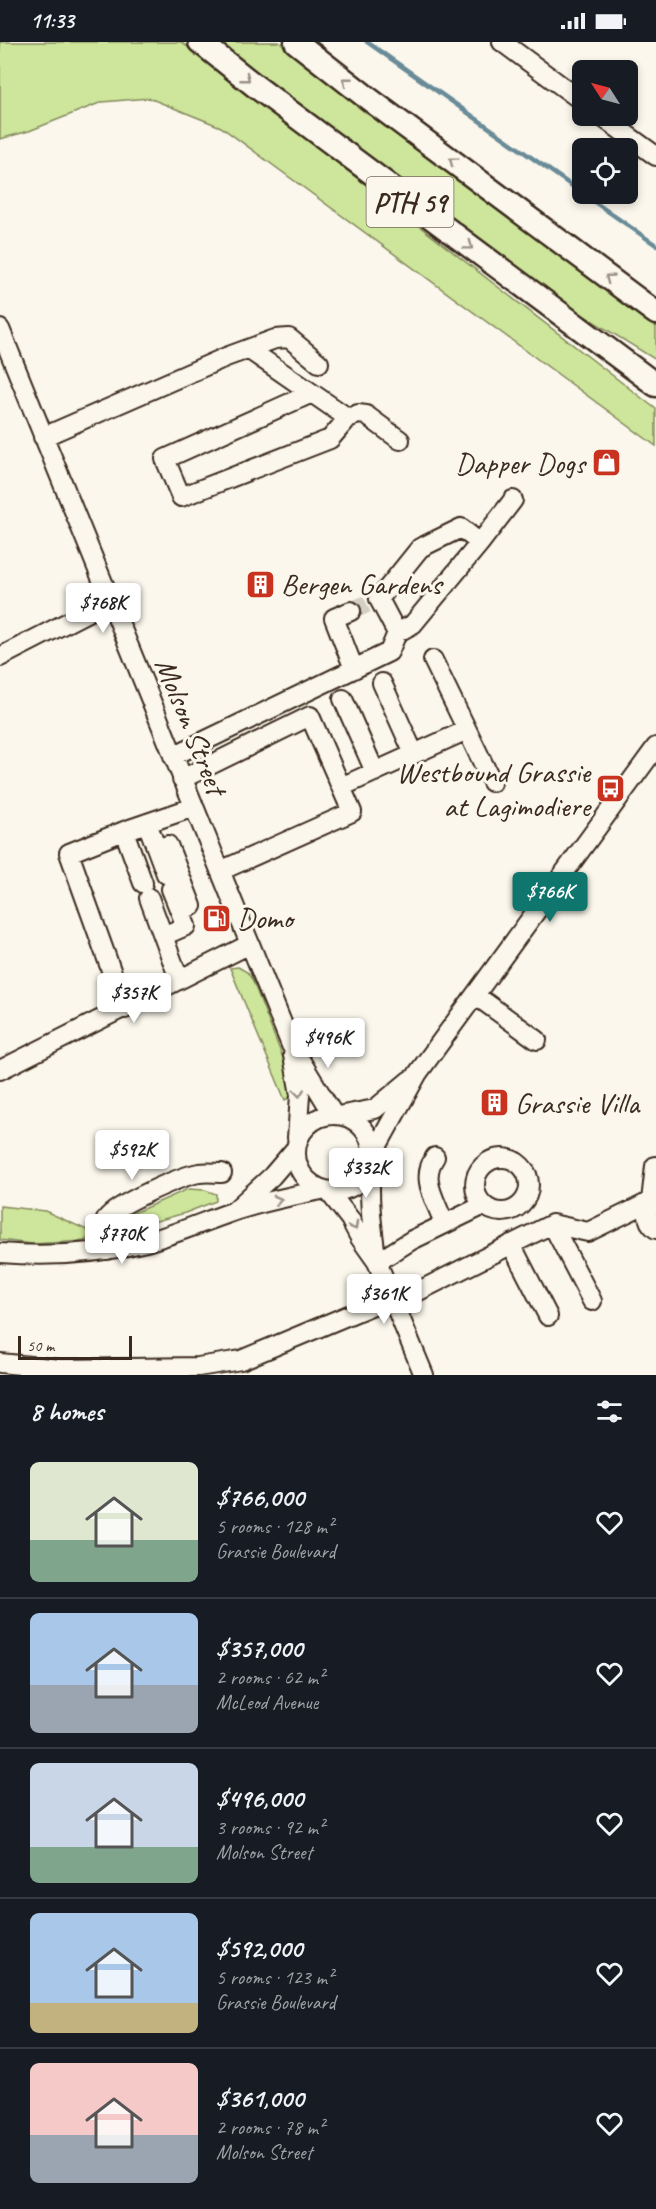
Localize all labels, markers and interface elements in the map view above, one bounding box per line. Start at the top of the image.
text: 11:33 [30,7,74,35]
north arrow [572,60,638,126]
map controls [572,60,638,204]
one-way arrow [239,71,250,82]
one-way arrow [341,77,352,88]
button: locate [572,138,638,204]
one-way arrow [448,158,459,169]
road number: PTH 59 [366,177,454,227]
one-way arrow [463,238,474,249]
one-way arrow [605,274,616,285]
place label: Dapper Dogs [455,444,588,482]
shop icon: Dapper Dogs [590,447,622,479]
place label: Bergen Gardens [281,565,444,603]
building icon: Bergen Gardens [244,568,276,600]
pin: $768K [61,583,145,634]
text: $768K [80,590,126,615]
street label: Molson Street [146,652,237,804]
place label: Westbound Grassie at Lagimodiere [397,753,592,825]
bus stop icon: Westbound Grassie at Lagimodiere [595,773,627,805]
pin: $766K [508,872,592,923]
text: $766K [527,879,573,904]
place label: Domo [237,899,296,937]
fuel station icon: Domo [200,902,232,934]
pin: $357K [92,973,176,1024]
text: $357K [111,980,157,1005]
pin: $496K [286,1018,370,1069]
text: $496K [305,1025,351,1050]
place label: Grassie Villa [515,1084,641,1122]
building icon: Grassie Villa [478,1087,510,1119]
one-way arrow [292,1088,305,1097]
pin: $592K [90,1130,174,1181]
text: $592K [109,1137,155,1162]
pin: $332K [324,1148,408,1199]
text: $332K [343,1155,389,1180]
one-way arrow [272,1195,282,1208]
pin: $770K [80,1214,164,1265]
one-way arrow [347,1220,358,1230]
text: $770K [99,1221,145,1246]
pin: $361K [342,1274,426,1325]
text: $361K [361,1281,407,1306]
scale bar [18,1333,132,1360]
text: 50 m [27,1336,54,1356]
text: 8 homes [30,1395,103,1428]
icon: filters [593,1395,626,1428]
text: $766,000 [216,1481,304,1514]
icon: home [78,1486,150,1558]
icon: heart [593,1506,626,1539]
text: 5 rooms · 128 m² [216,1514,333,1539]
text: Grassie Boulevard [216,1539,335,1564]
text: $357,000 [216,1632,303,1665]
icon: home [78,1637,150,1709]
icon: heart [593,1657,626,1690]
text: 2 rooms · 62 m² [216,1665,324,1690]
text: McLeod Avenue [216,1690,318,1715]
text: $496,000 [216,1782,303,1815]
icon: home [78,1787,150,1859]
icon: heart [593,1807,626,1840]
text: 3 rooms · 92 m² [216,1815,324,1840]
text: Molson Street [216,1840,312,1865]
text: $592,000 [216,1932,302,1965]
icon: home [78,1937,150,2009]
icon: heart [593,1957,626,1990]
text: 5 rooms · 123 m² [216,1965,333,1990]
text: Grassie Boulevard [216,1990,335,2015]
text: $361,000 [216,2082,304,2115]
icon: home [78,2087,150,2159]
icon: heart [593,2107,626,2140]
text: 2 rooms · 78 m² [216,2115,324,2140]
text: Molson Street [216,2140,312,2165]

